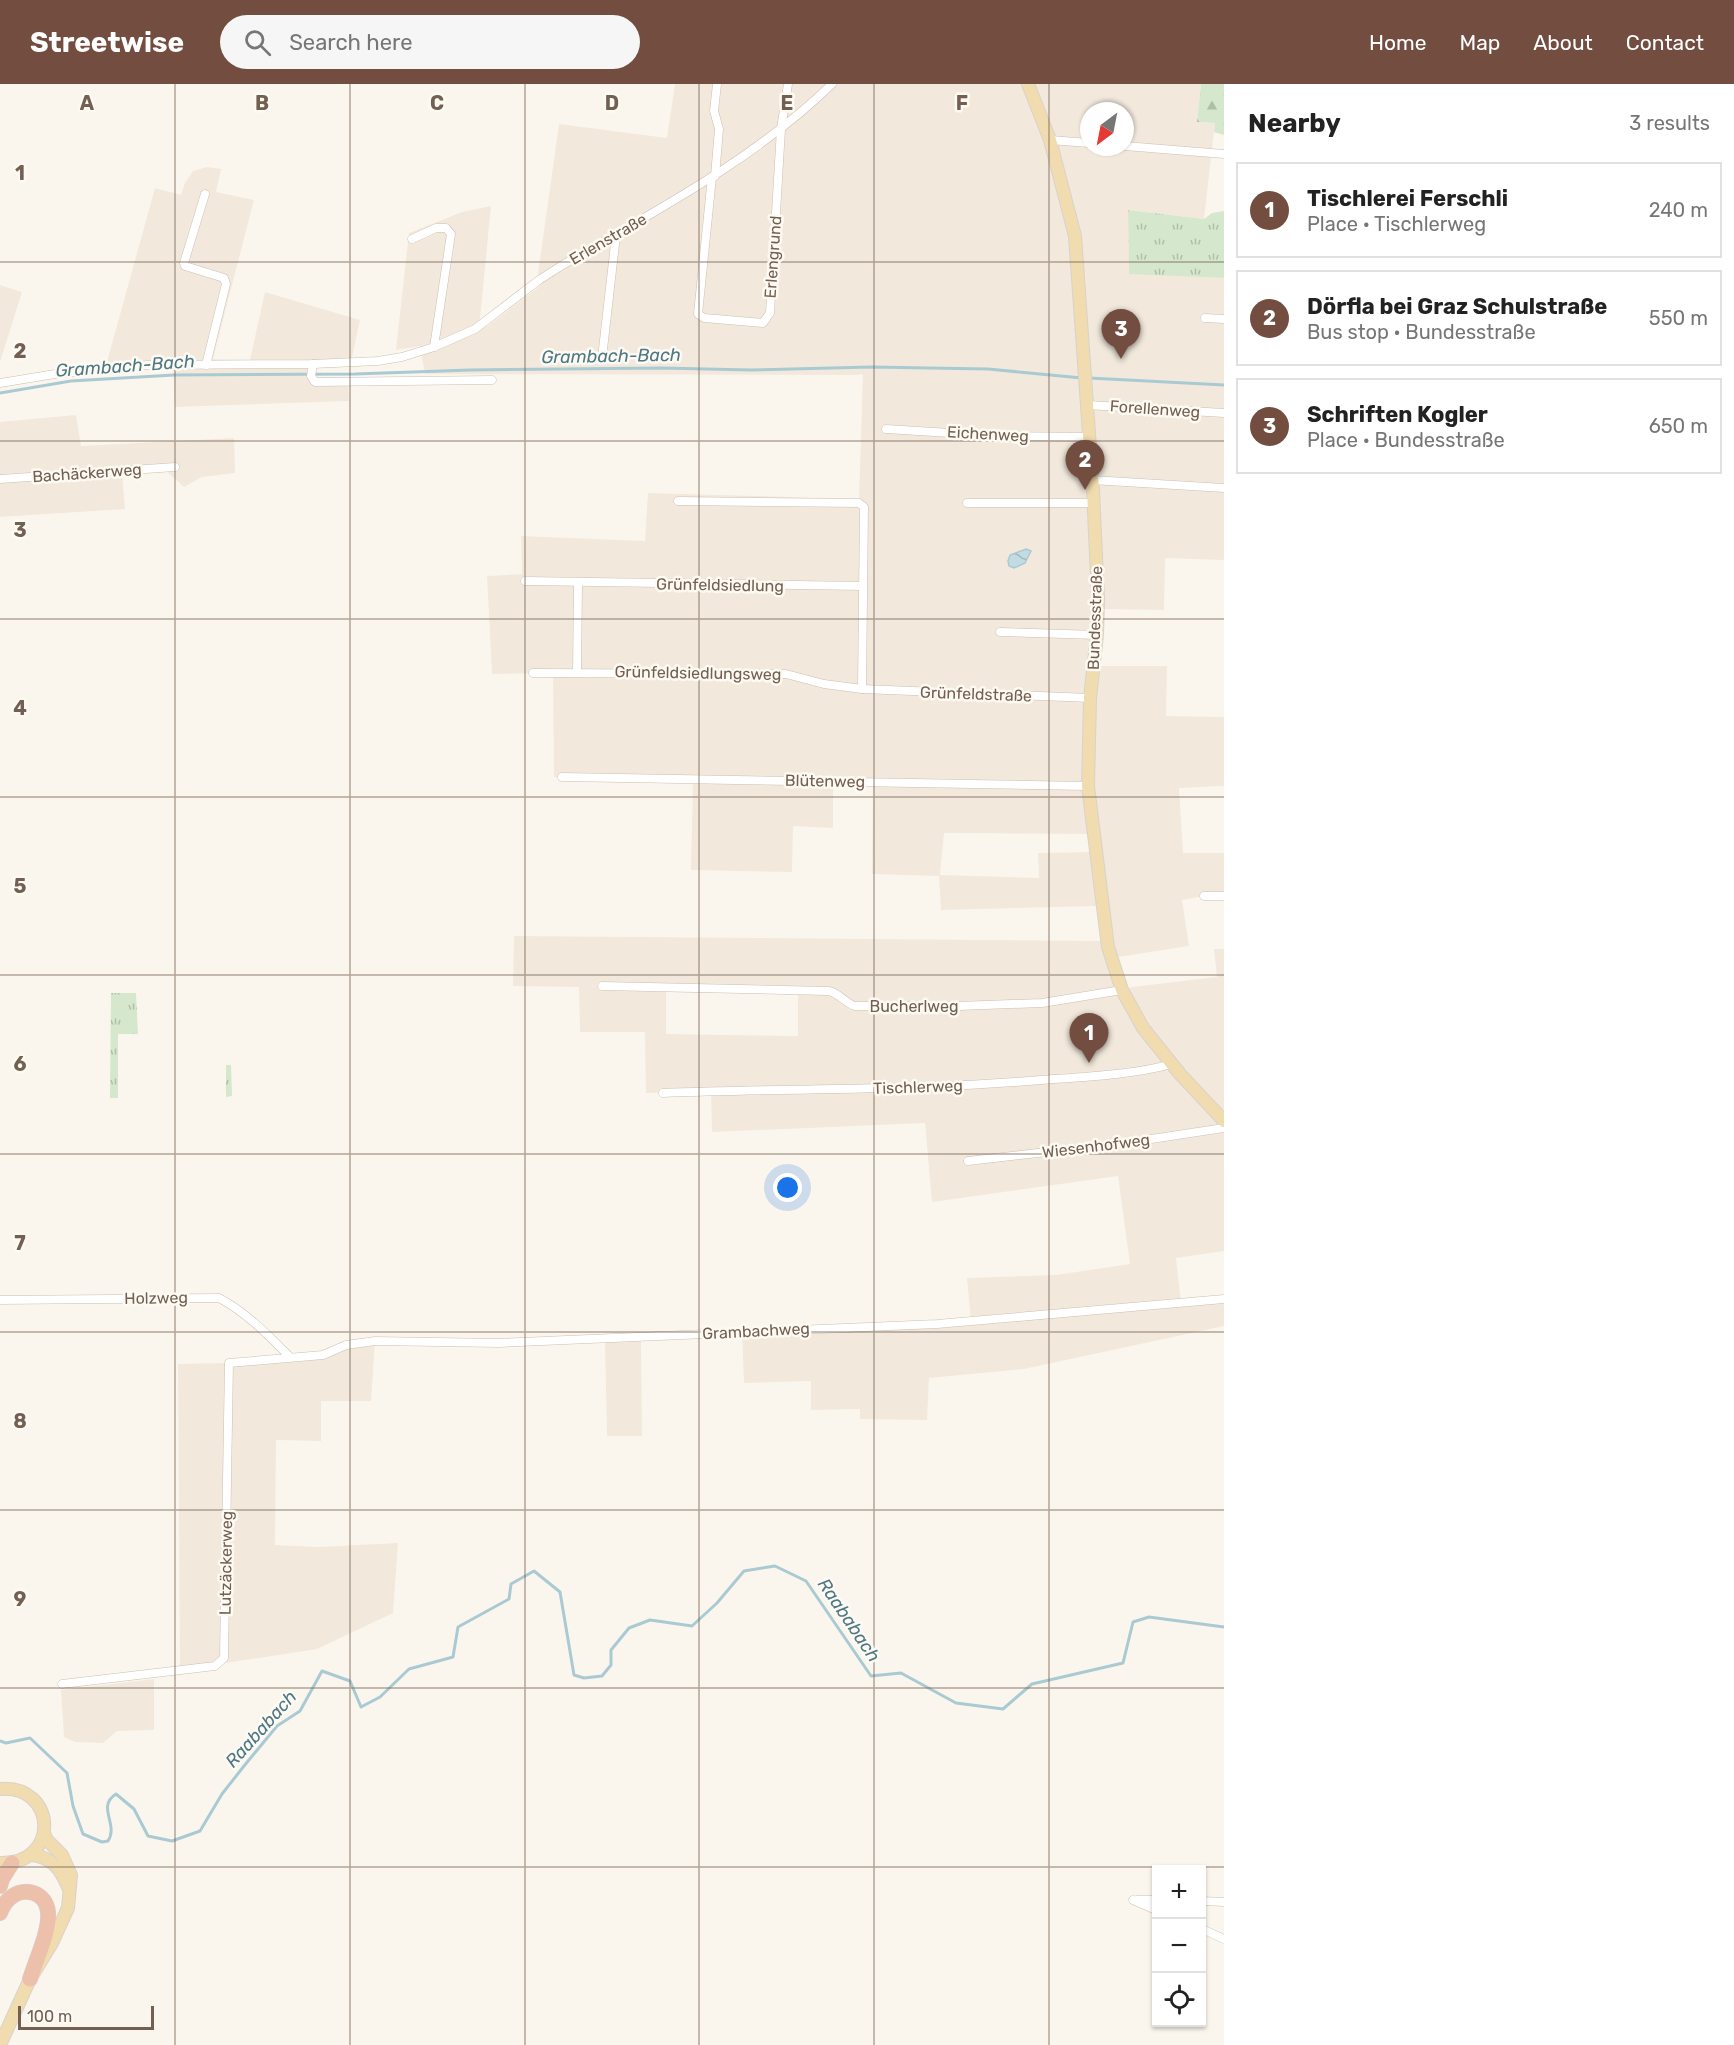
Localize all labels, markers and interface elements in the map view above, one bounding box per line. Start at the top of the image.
search box [220,15,640,69]
text: Streetwise [30,26,184,59]
icon: search [241,26,274,59]
text: Search here [289,29,413,56]
text: Home [1369,30,1426,55]
text: Map [1459,30,1500,55]
text: About [1533,30,1593,55]
text: Contact [1626,30,1704,55]
text: A [80,91,95,115]
text: B [255,91,269,115]
text: C [430,91,444,115]
text: D [605,91,619,115]
text: E [781,91,793,115]
text: F [956,91,968,115]
north arrow [1080,102,1134,156]
text: Nearby [1248,108,1341,139]
text: 3 results [1629,111,1710,135]
text: 1 [15,161,25,185]
text: Tischlerei Ferschli [1307,185,1508,212]
text: 1 [1265,198,1274,222]
text: 240 m [1649,198,1708,222]
street label: Erlenstraße [566,209,650,269]
text: Place · Tischlerweg [1307,212,1486,236]
street label: Erlengrund [761,215,785,299]
text: Dörfla bei Graz Schulstraße [1307,293,1607,320]
text: 2 [1263,306,1276,330]
text: 550 m [1649,306,1708,330]
pin: 3 [1102,310,1140,359]
text: Bus stop · Bundesstraße [1307,320,1536,344]
text: 2 [14,339,27,363]
water label: Grambach-Bach [541,344,681,368]
water label: Grambach-Bach [54,350,196,382]
street label: Forellenweg [1109,396,1201,422]
text: Schriften Kogler [1307,401,1488,428]
text: 3 [1263,414,1276,438]
text: 650 m [1649,414,1708,438]
street label: Eichenweg [947,422,1029,446]
text: Place · Bundesstraße [1307,428,1505,452]
pin: 2 [1066,440,1104,490]
street label: Bachäckerweg [32,460,142,486]
text: 3 [13,518,27,542]
street label: Bundesstraße [1084,566,1106,670]
street label: Grünfeldsiedlung [656,574,784,596]
street label: Grünfeldsiedlungsweg [614,662,782,684]
street label: Grünfeldstraße [920,683,1032,705]
text: 4 [13,696,27,720]
street label: Blütenweg [785,771,865,791]
text: 5 [14,874,27,898]
street label: Bucherlweg [870,997,958,1016]
pin: 1 [1070,1014,1108,1063]
text: 6 [13,1052,27,1076]
street label: Tischlerweg [873,1076,963,1098]
street label: Wiesenhofweg [1041,1130,1151,1162]
your location [773,1173,802,1202]
text: 7 [14,1231,26,1255]
street label: Holzweg [124,1288,188,1308]
street label: Grambachweg [702,1319,810,1343]
text: 8 [13,1409,27,1433]
street label: Lutzäckerweg [216,1511,236,1615]
water label: Raababach [813,1574,885,1666]
text: 9 [14,1587,27,1611]
water label: Raababach [221,1686,301,1772]
map controls [1152,1865,1206,2027]
button: + [1152,1865,1206,1919]
button: − [1152,1919,1206,1973]
button: locate [1152,1973,1206,2027]
scale bar [18,2003,154,2030]
text: 100 m [27,2007,72,2026]

